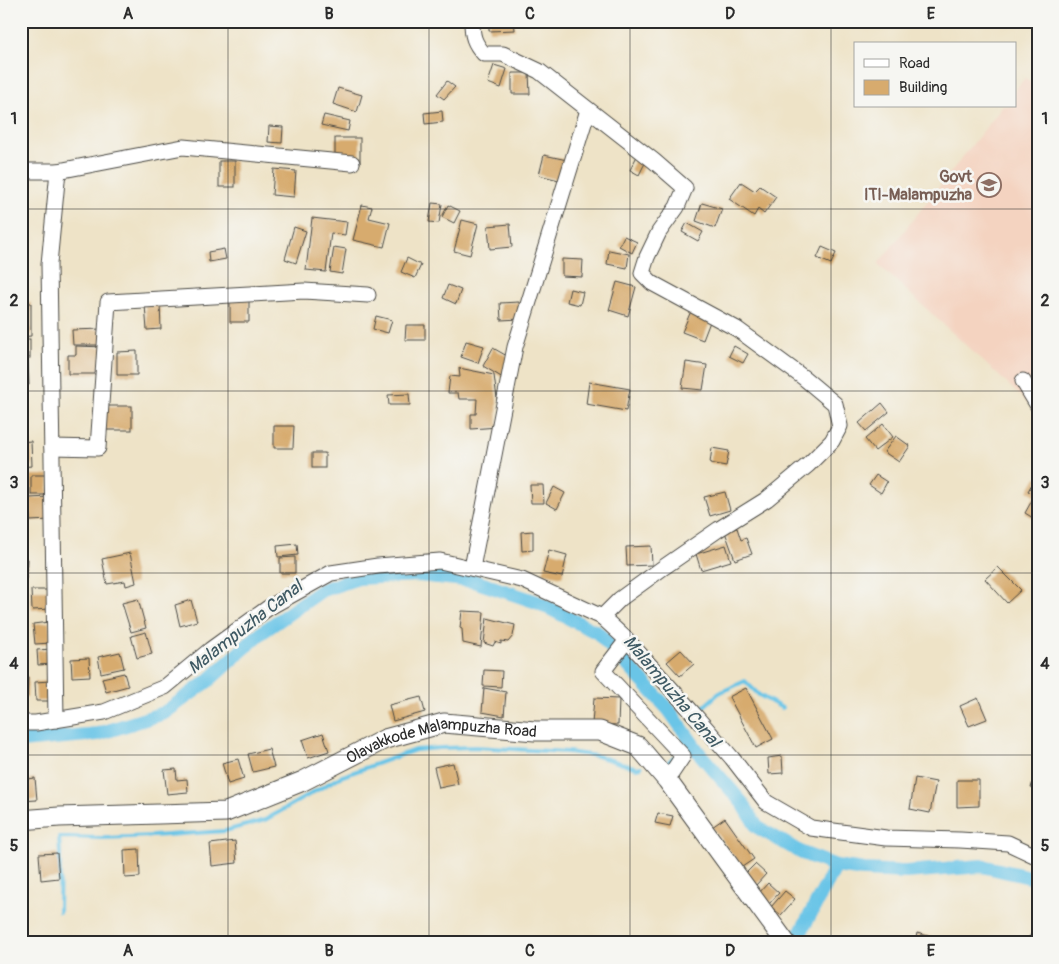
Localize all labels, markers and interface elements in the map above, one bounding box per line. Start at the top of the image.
text: A [123,4,134,24]
text: B [324,4,334,24]
text: C [525,4,535,24]
text: D [725,4,735,24]
text: E [927,4,936,24]
legend [854,42,1016,108]
text: Road [899,54,930,73]
text: Building [899,78,947,97]
text: 1 [11,109,17,129]
text: 1 [1042,109,1048,129]
place label: Govt ITI-Malampuzha [864,167,973,205]
school or university icon: Govt ITI-Malampuzha [976,172,1002,198]
text: 2 [10,291,19,311]
text: 2 [1041,291,1050,311]
text: 3 [10,473,19,493]
text: 3 [1041,473,1050,493]
water label: Malampuzha Canal [183,574,309,679]
water label: Malampuzha Canal [618,631,726,753]
text: 4 [9,654,19,674]
text: 4 [1040,654,1050,674]
street label: Olavakkode Malampuzha Road [343,713,538,768]
text: 5 [10,836,19,856]
text: 5 [1041,836,1050,856]
text: A [123,941,134,961]
text: B [324,941,334,961]
text: C [525,941,535,961]
text: D [725,941,735,961]
text: E [927,941,936,961]

